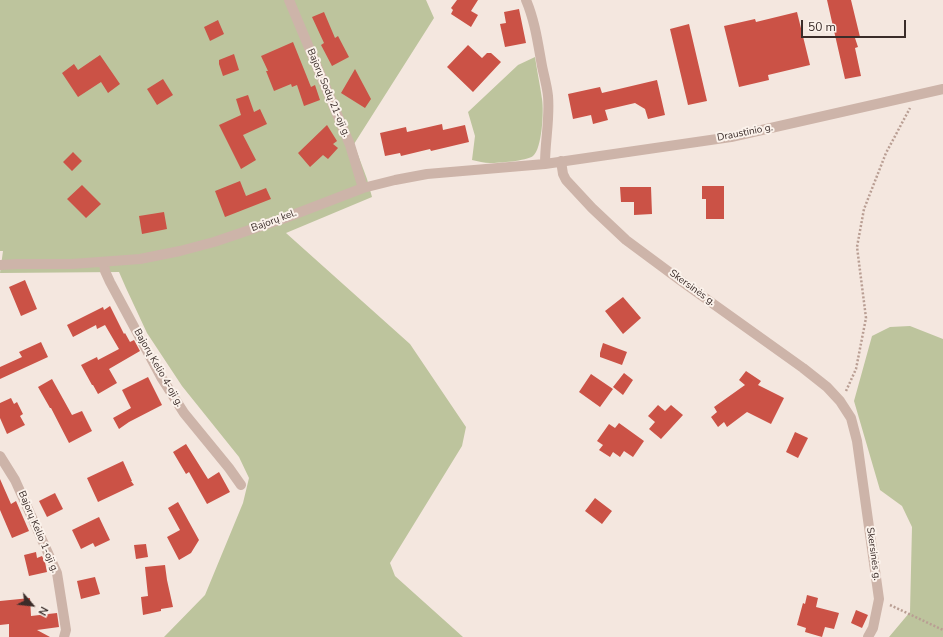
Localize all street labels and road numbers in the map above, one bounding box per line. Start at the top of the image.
street label: Bajorų Sodų 21-oji g. [304,47,352,139]
street label: Draustinio g. [716,122,774,144]
street label: Bajorų kel. [250,207,298,235]
street label: Skersinės g. [667,267,717,309]
street label: Bajorų Kelio 4-oji g. [131,327,185,409]
street label: Bajorų Kelio 1-oji g. [15,489,61,575]
street label: Skersinės g. [863,527,883,581]

